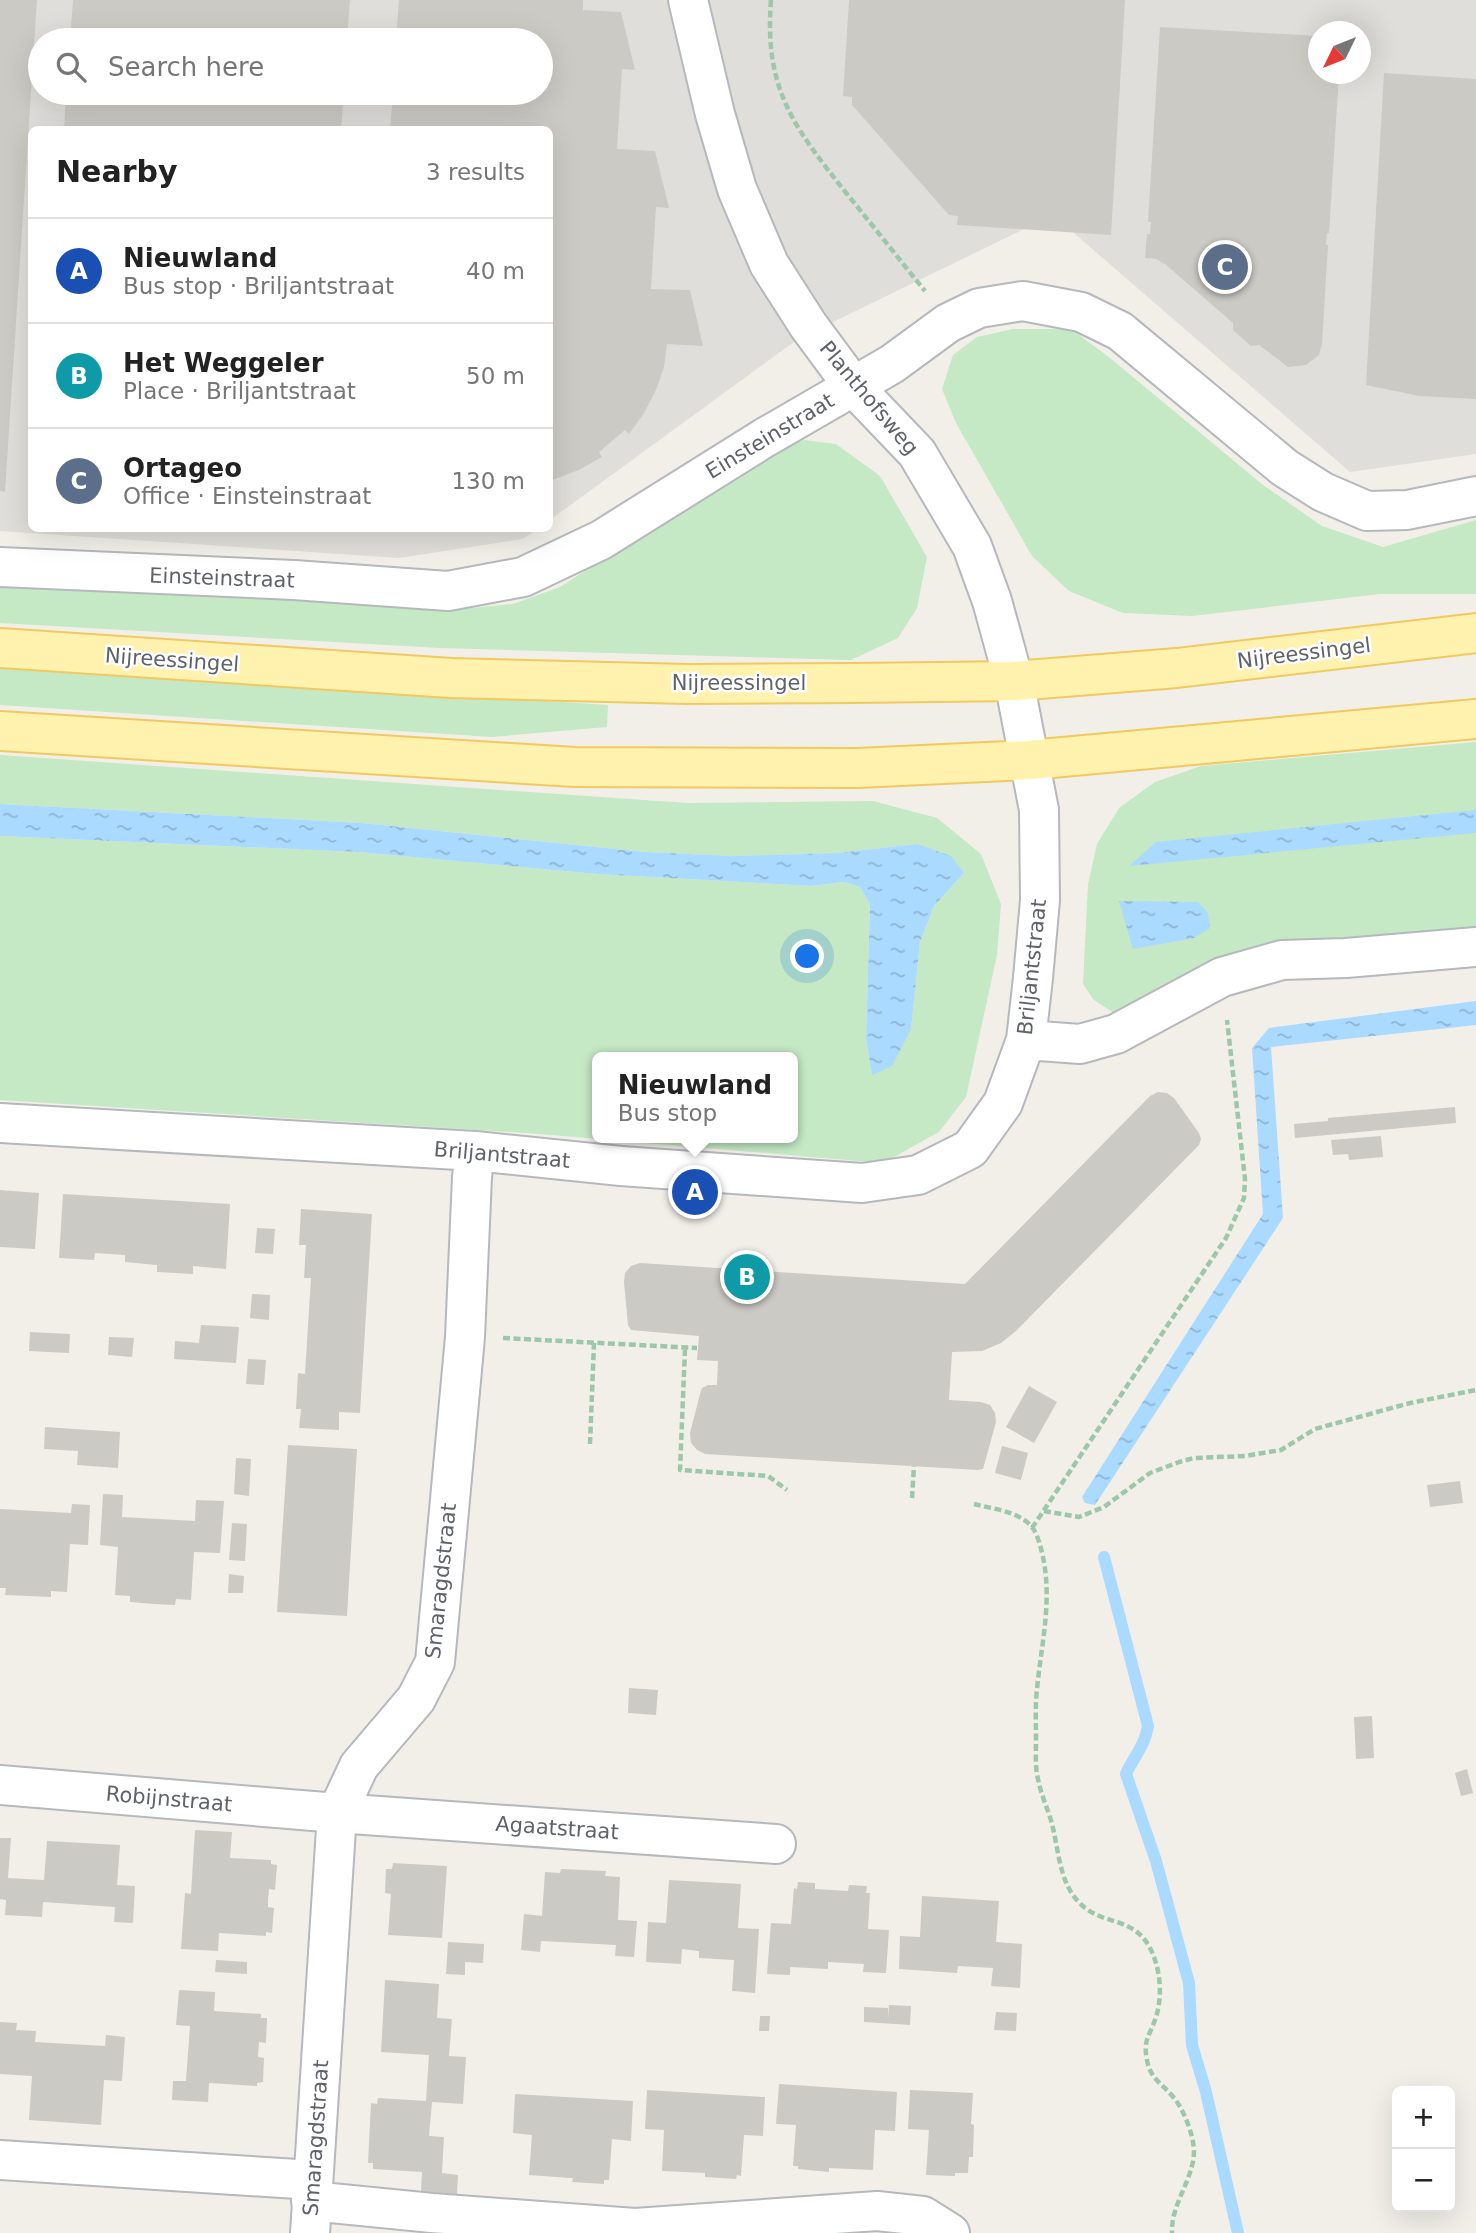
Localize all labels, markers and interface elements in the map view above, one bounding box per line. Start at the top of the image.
north arrow [1308,21,1371,84]
search box [28,28,553,105]
icon: search [52,48,90,86]
text: Search here [108,52,264,82]
text: Nearby [56,154,178,189]
text: 3 results [426,159,525,185]
pin: C [1202,241,1248,293]
text: Nieuwland [123,243,277,273]
text: A [70,258,88,284]
text: 40 m [466,258,525,284]
text: Bus stop · Briljantstraat [123,273,394,299]
street label: Planthofsweg [815,336,923,460]
text: Het Weggeler [123,348,323,378]
text: B [70,363,88,389]
text: 50 m [466,363,525,389]
text: Place · Briljantstraat [123,378,356,404]
street label: Einsteinstraat [701,388,839,484]
text: Ortageo [123,453,242,483]
text: C [71,468,87,494]
text: 130 m [451,468,525,494]
text: Office · Einsteinstraat [123,483,371,509]
street label: Einsteinstraat [149,563,295,593]
street label: Nijreessingel [1236,633,1372,673]
street label: Nijreessingel [104,643,240,677]
street label: Nijreessingel [672,671,806,695]
street label: Briljantstraat [1013,898,1051,1036]
your location [790,939,824,973]
popup [592,1052,798,1143]
text: Nieuwland [618,1070,772,1100]
text: Bus stop [618,1100,717,1126]
street label: Briljantstraat [433,1137,571,1173]
pin: A [672,1166,718,1218]
pin: B [724,1251,770,1303]
street label: Smaragdstraat [421,1502,461,1660]
street label: Robijnstraat [105,1782,233,1816]
street label: Agaatstraat [495,1812,619,1844]
street label: Smaragdstraat [299,2059,333,2217]
map controls [1392,2086,1455,2212]
button: + [1392,2086,1455,2149]
button: − [1392,2149,1455,2212]

